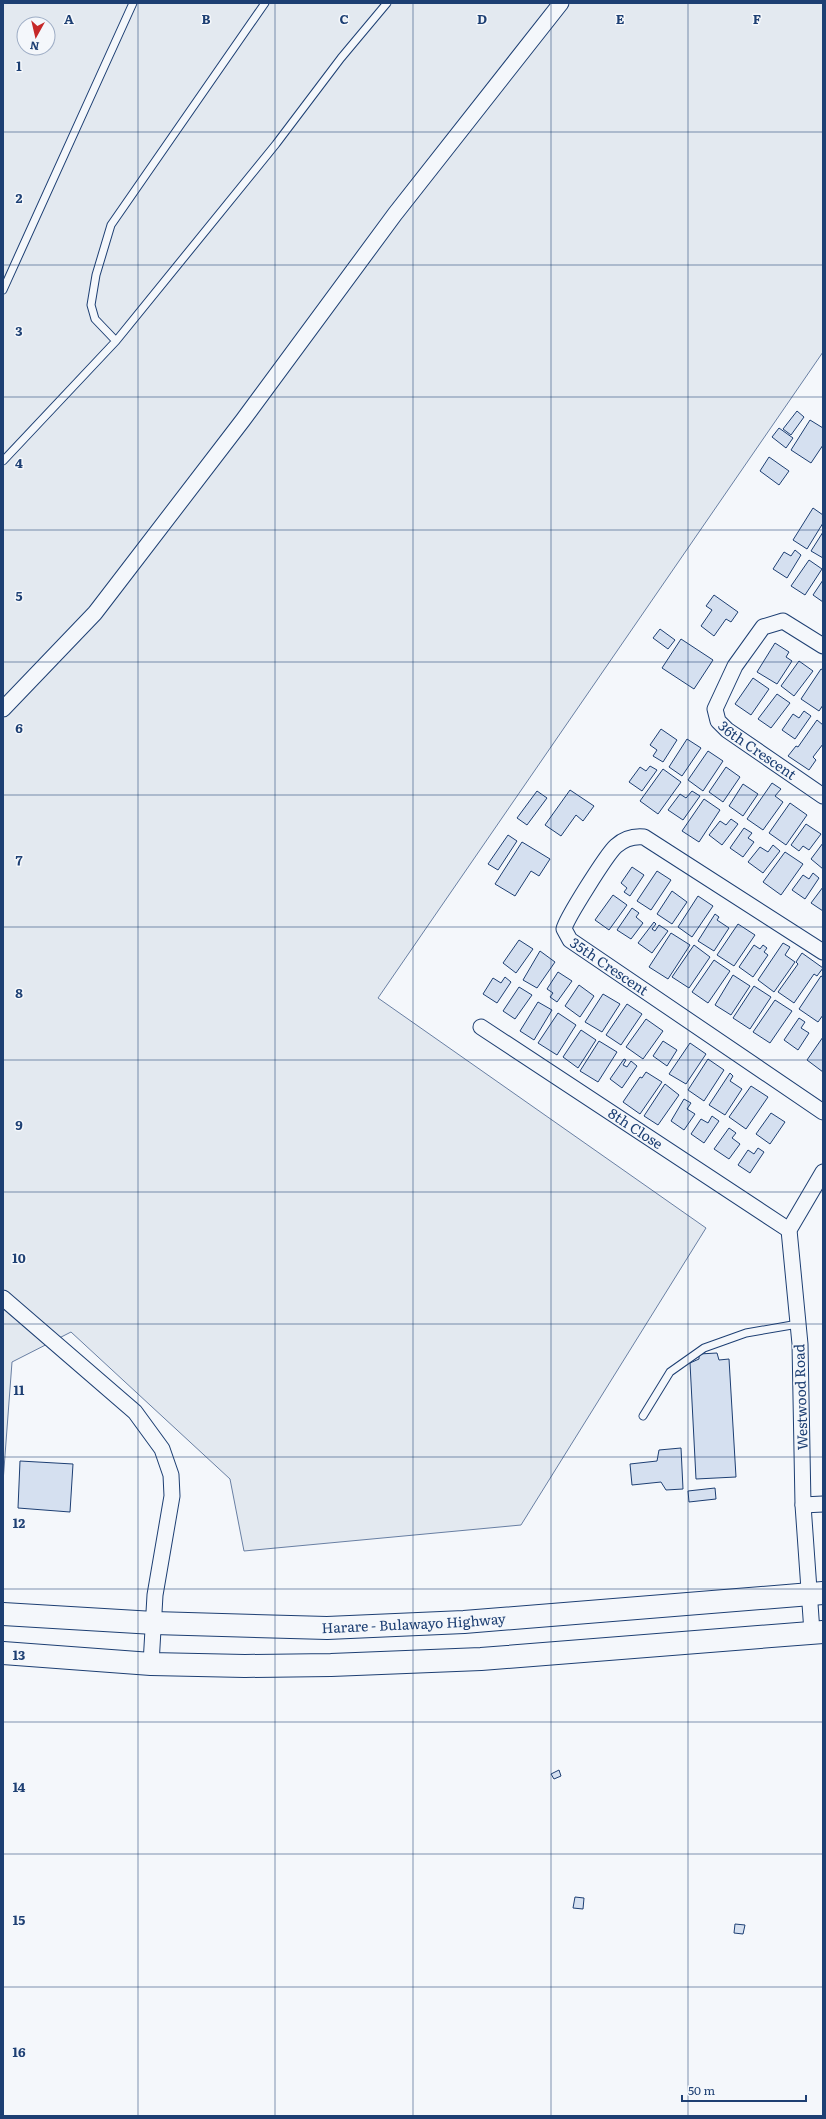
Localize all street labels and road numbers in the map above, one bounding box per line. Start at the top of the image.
street label: 36th Crescent [714,716,801,784]
street label: 35th Crescent [566,932,653,1000]
street label: 8th Close [605,1103,667,1153]
street label: Westwood Road [788,1343,812,1450]
street label: Harare - Bulawayo Highway [321,1608,507,1637]

